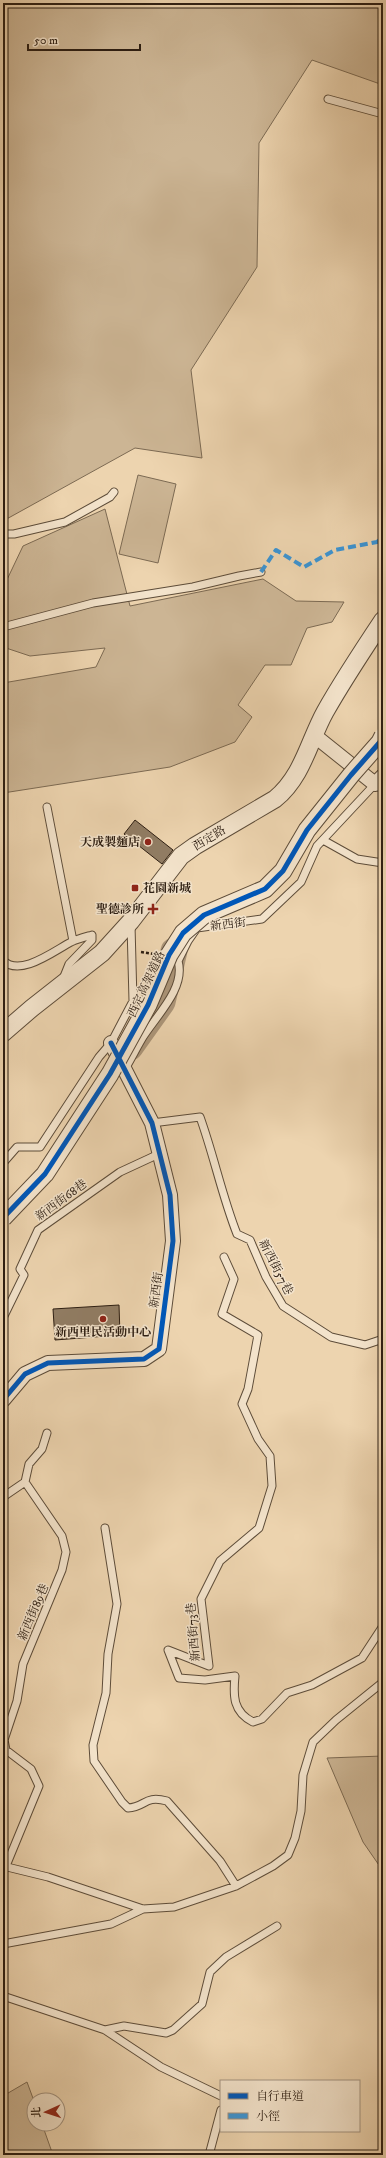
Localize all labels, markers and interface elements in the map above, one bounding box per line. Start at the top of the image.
scale bar [28,26,140,52]
text: 50 m [34,33,58,48]
street label: 西定路 [190,823,229,854]
place label: 天成製麵店 [80,835,140,850]
marker: 天成製麵店 [143,837,153,847]
place label: 花園新城 [143,881,191,896]
marker: 花園新城 [130,883,140,893]
place label: 聖德診所 [96,902,144,917]
marker: 聖德診所 [147,903,159,915]
street label: 新西街 [209,915,248,934]
street label: 西定高架道路 [124,948,168,1020]
street label: 新西街68巷 [33,1177,90,1224]
street label: 新西街57巷 [255,1237,296,1297]
street label: 新西街 [147,1270,167,1309]
marker: 新西里民活動中心 [98,1314,108,1324]
place label: 新西里民活動中心 [55,1325,151,1340]
street label: 新西街89巷 [15,1582,52,1643]
street label: 新西街73巷 [183,1602,204,1662]
legend [220,2080,360,2132]
text: 自行車道 [256,2089,304,2104]
north arrow [26,2092,66,2132]
text: 北 [30,2107,44,2118]
text: 小徑 [256,2109,280,2124]

